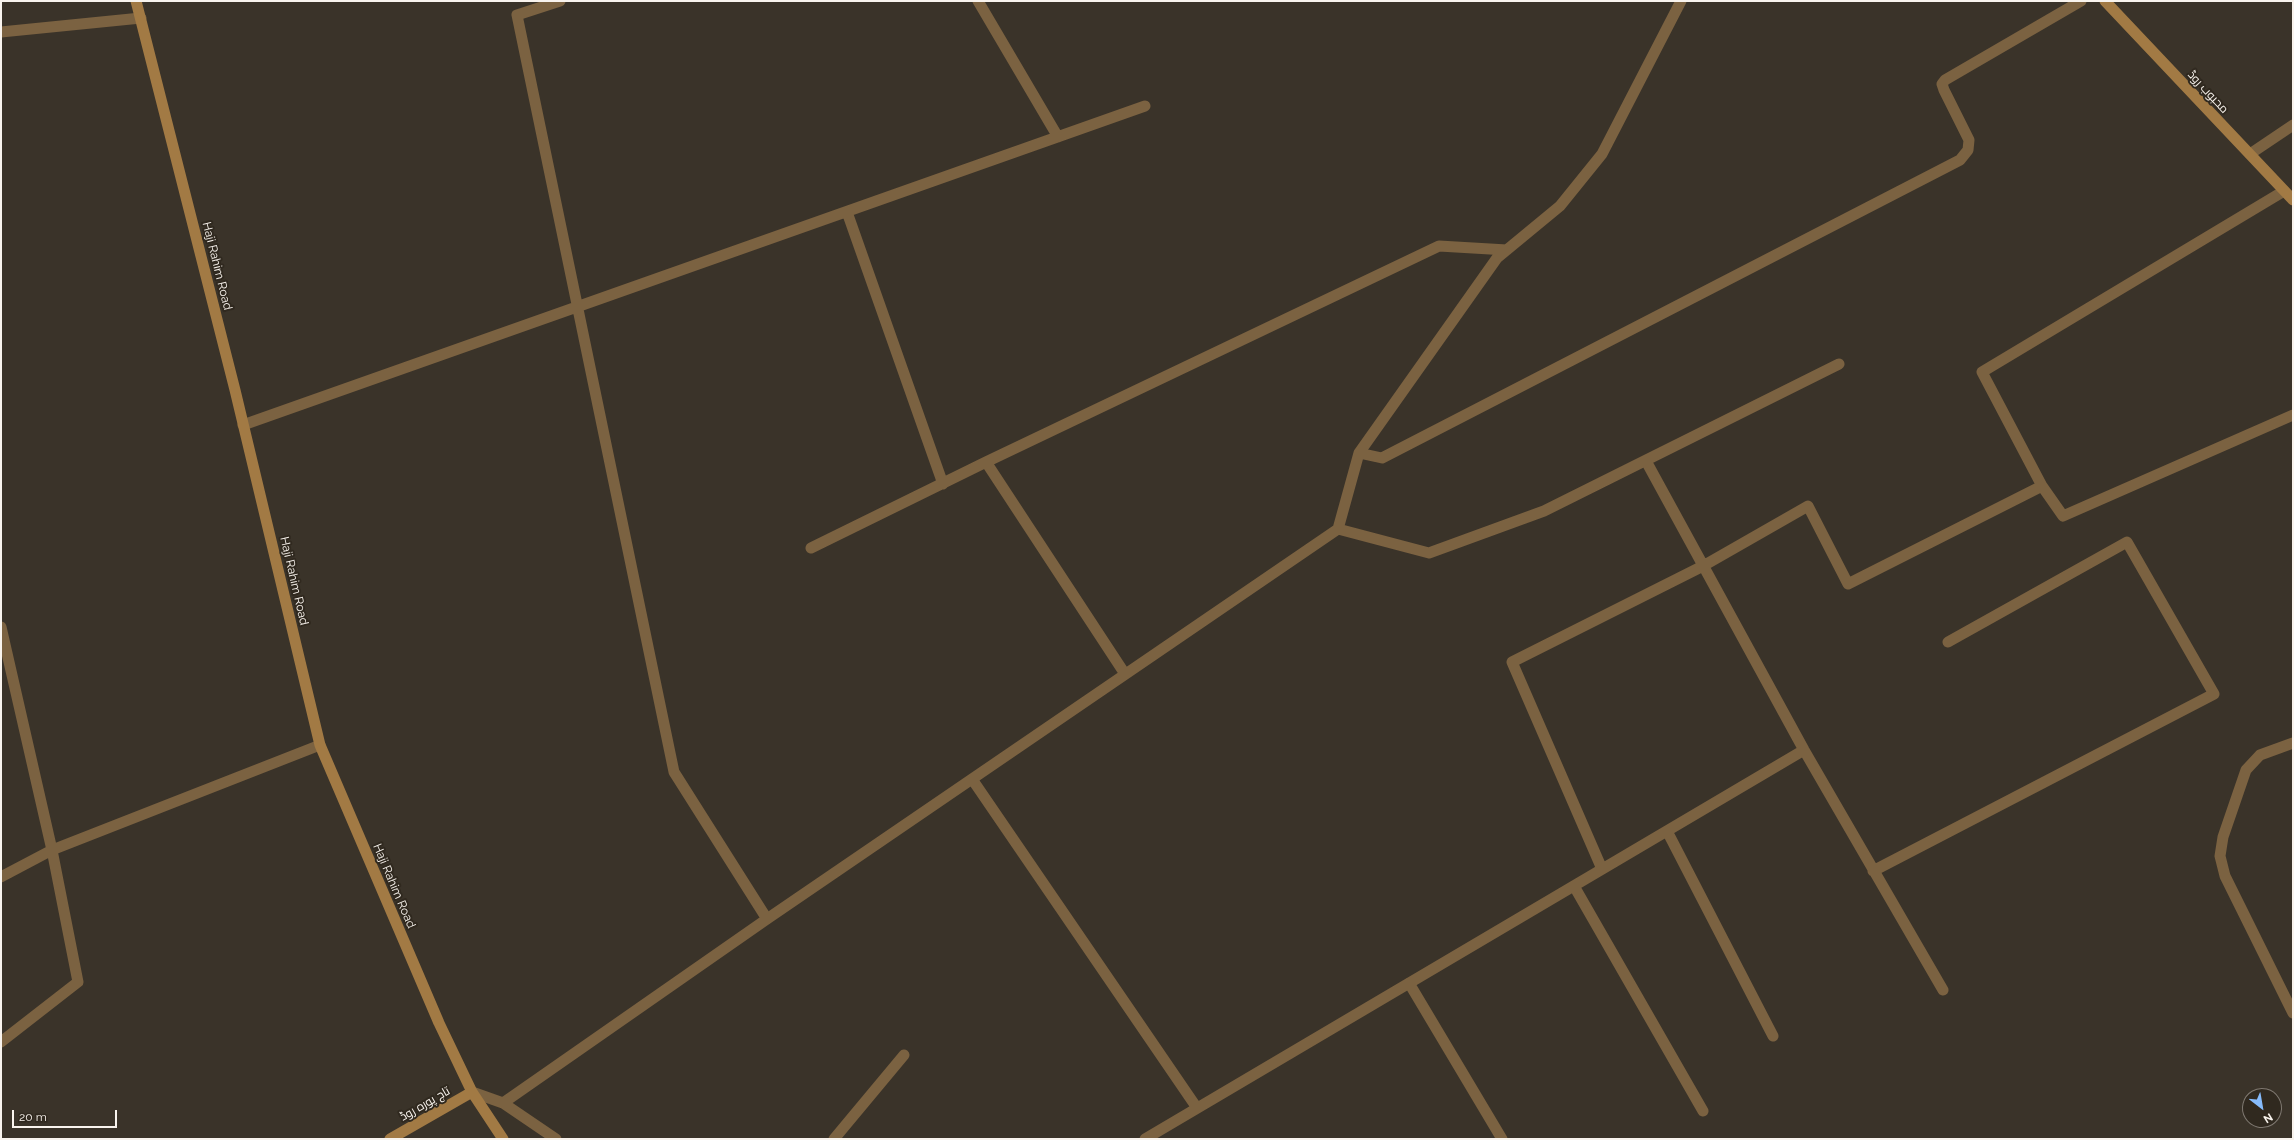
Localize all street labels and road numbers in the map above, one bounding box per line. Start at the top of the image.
street label: محبوب روڈ [2185,68,2231,116]
street label: Haji Rahim Road [199,220,235,312]
street label: Haji Rahim Road [277,535,311,627]
street label: Haji Rahim Road [370,842,418,930]
street label: تاج پورہ روڈ [397,1084,453,1124]

